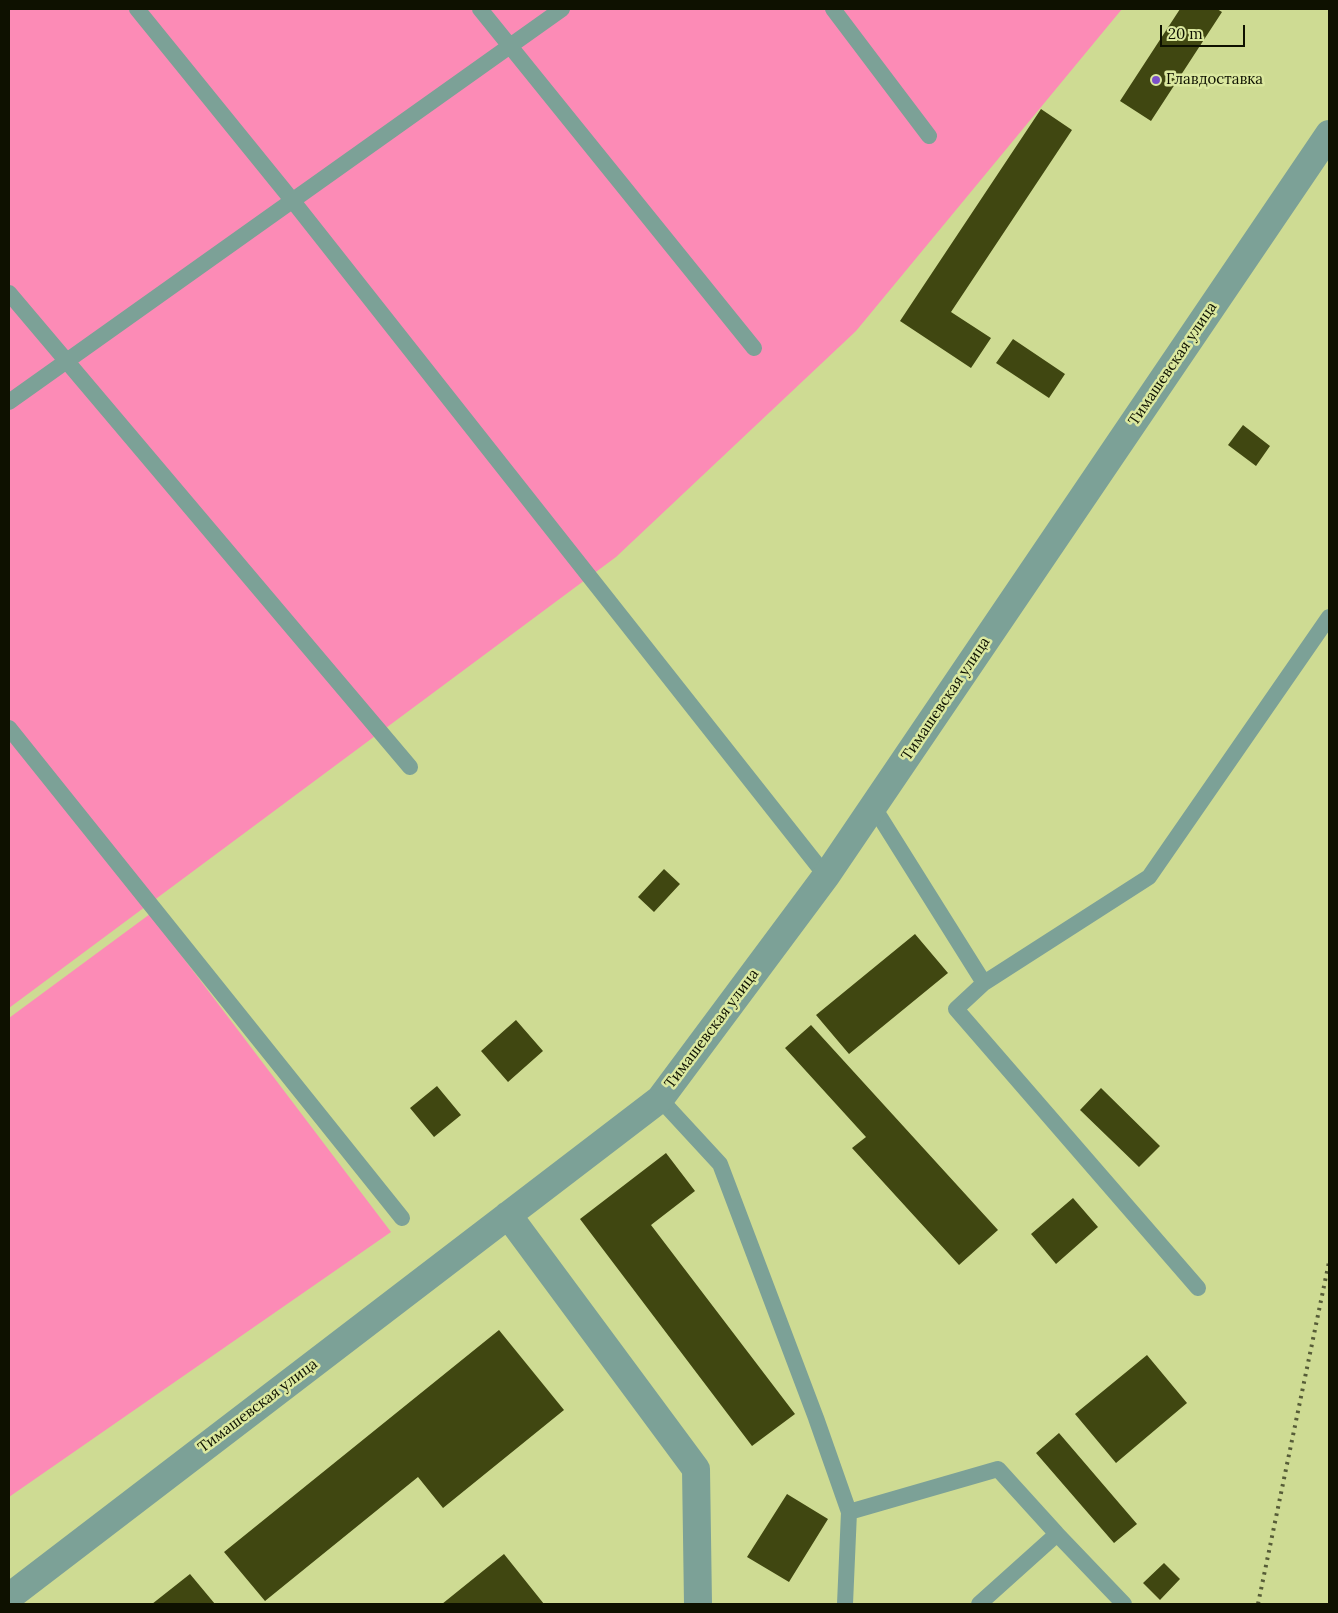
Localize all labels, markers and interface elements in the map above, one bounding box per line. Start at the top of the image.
scale bar [1163,15,1248,47]
text: 20 m [1168,24,1203,43]
place label: Главдоставка [1166,71,1263,89]
marker: Главдоставка [1150,74,1162,86]
street label: Тимашевская улица [1125,299,1221,429]
street label: Тимашевская улица [898,634,994,764]
street label: Тимашевская улица [661,966,763,1092]
street label: Тимашевская улица [195,1355,321,1457]

